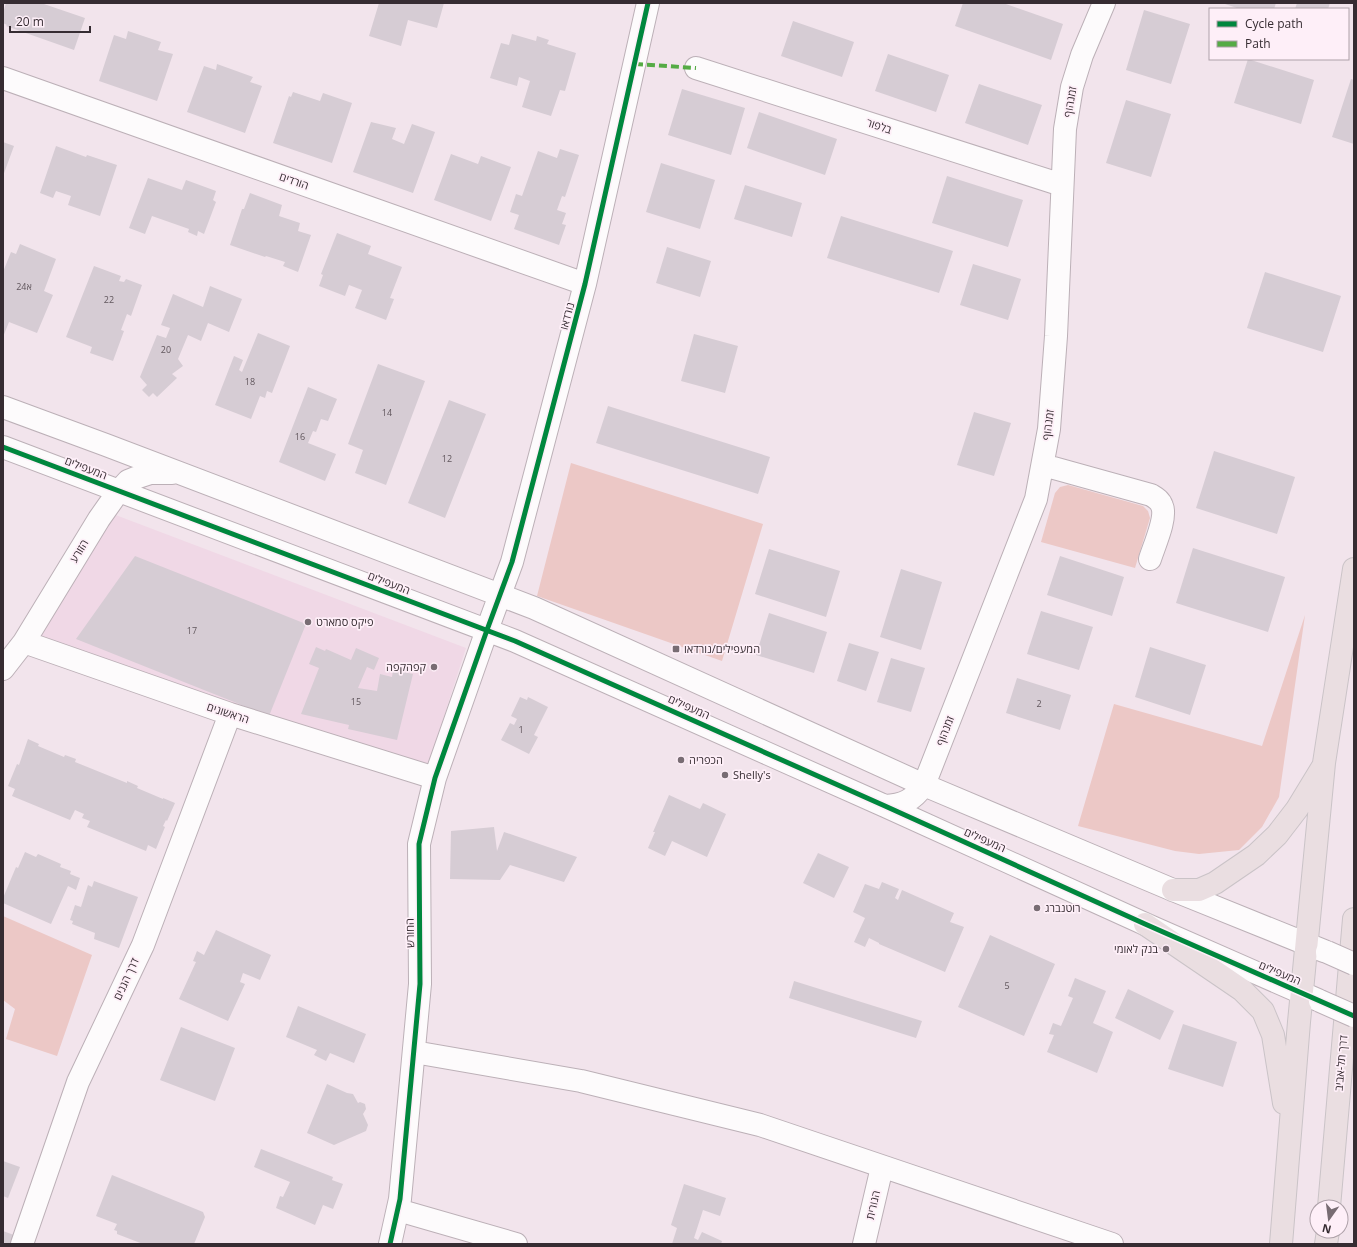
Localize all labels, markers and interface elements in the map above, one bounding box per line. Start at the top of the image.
scale bar [10,8,90,34]
legend [1209,8,1349,60]
text: 20 m [16,13,44,30]
text: Cycle path [1245,15,1303,32]
text: Path [1245,35,1271,52]
street label: זמנהוף [1059,85,1080,118]
street label: בלפור [865,114,894,137]
street label: הורדים [277,169,311,193]
house number: 24א [16,280,32,293]
house number: 22 [104,293,114,306]
street label: נורדאו [556,300,577,331]
house number: 20 [161,343,171,356]
house number: 18 [245,375,255,388]
house number: 14 [382,406,392,419]
street label: זמנהוף [1038,409,1057,441]
house number: 16 [295,430,305,443]
house number: 12 [442,452,452,465]
street label: המעפילים [63,453,110,482]
street label: הזורע [66,536,91,565]
street label: המעפילים [366,568,413,597]
place label: פיקס סמארט [316,614,373,629]
marker: פיקס סמארט [303,617,313,627]
house number: 17 [187,624,197,637]
place label: המעפילים/נורדאו [684,641,760,656]
marker: המעפילים/נורדאו [671,644,681,654]
place label: קפהקפה [386,659,426,674]
marker: קפהקפה [429,662,439,672]
street label: המעפילים [666,691,713,722]
house number: 15 [351,695,361,708]
house number: 2 [1036,697,1042,710]
street label: הראשונים [205,699,251,726]
street label: זמנהוף [932,714,957,748]
house number: 1 [518,723,524,736]
place label: הכפריה [689,752,723,767]
marker: הכפריה [676,755,686,765]
place label: Shelly's [733,767,771,782]
marker: Shelly's [720,770,730,780]
street label: המעפילים [962,824,1009,855]
place label: רוטנברג [1045,900,1081,915]
marker: רוטנברג [1032,903,1042,913]
street label: החורש [402,918,417,948]
place label: בנק לאומי [1114,941,1158,956]
marker: בנק לאומי [1161,944,1171,954]
street label: דרך הגנים [109,955,142,1002]
street label: המעפילים [1257,957,1304,988]
house number: 5 [1004,979,1010,992]
street label: דרך תל-אביב [1331,1034,1350,1091]
street label: הנורית [862,1189,883,1221]
north arrow [1309,1199,1349,1239]
text: N [1320,1221,1333,1238]

